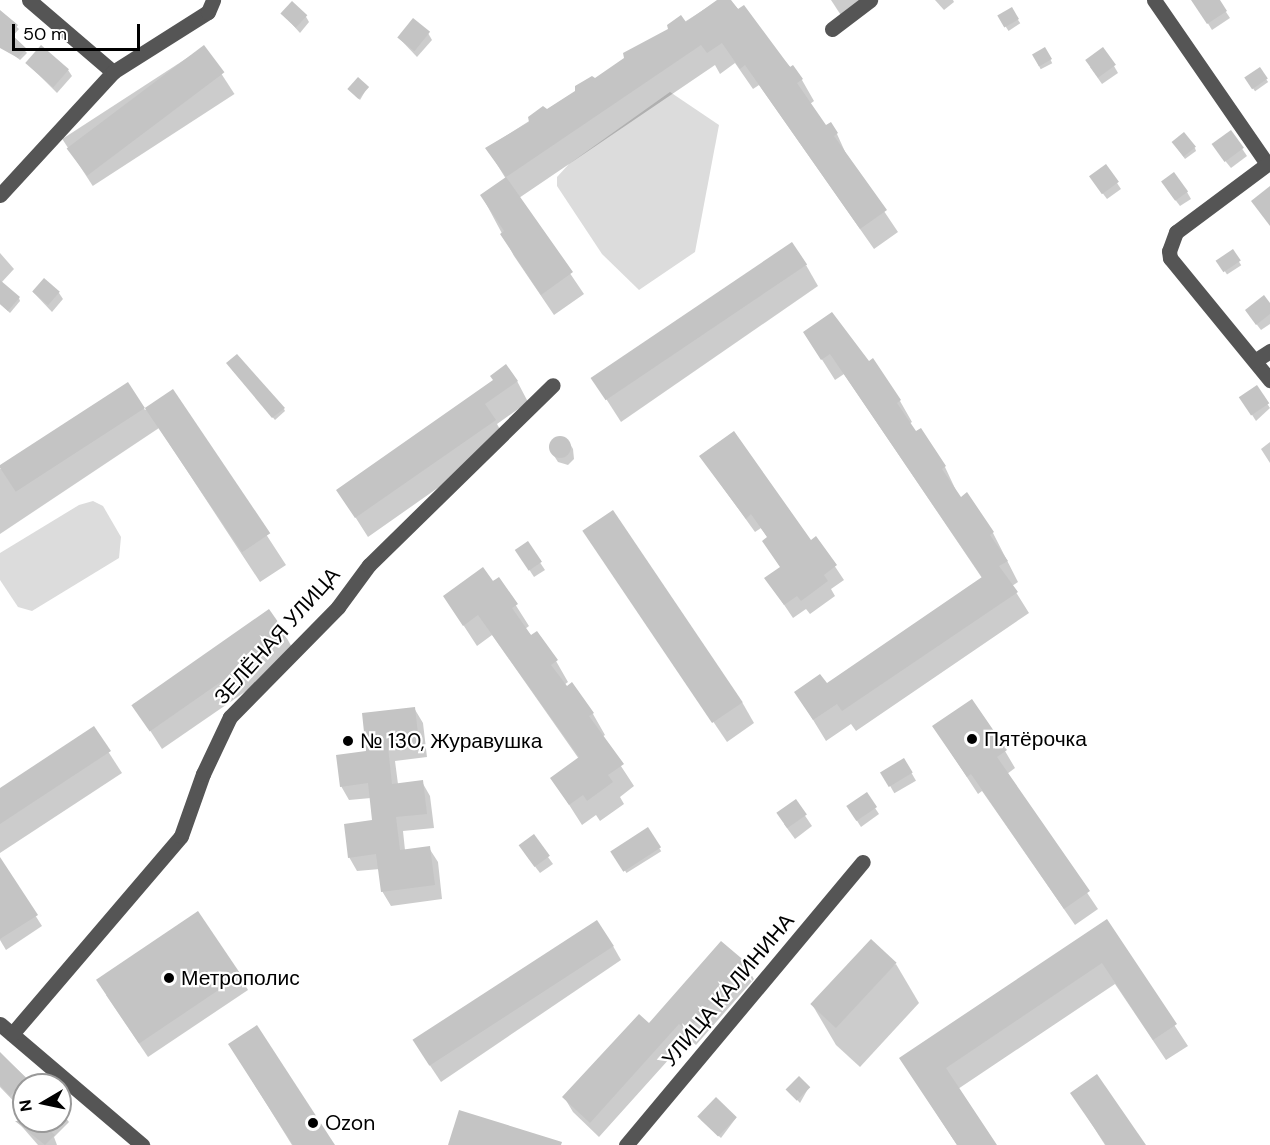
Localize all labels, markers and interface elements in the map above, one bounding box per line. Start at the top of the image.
scale bar [15,12,142,50]
text: 50 m [23,22,67,46]
street label: ЗЕЛЁНАЯ УЛИЦА [209,562,345,710]
place label: Пятёрочка [984,726,1087,752]
place label: № 130, Журавушка [360,728,542,754]
marker: Пятёрочка [965,732,979,746]
marker: № 130, Журавушка [341,734,355,748]
street label: УЛИЦА КАЛИНИНА [657,908,799,1072]
place label: Метрополис [181,965,300,991]
marker: Метрополис [162,971,176,985]
north arrow [12,1073,72,1133]
text: N [14,1098,37,1113]
place label: Ozon [325,1110,375,1136]
marker: Ozon [306,1116,320,1130]

